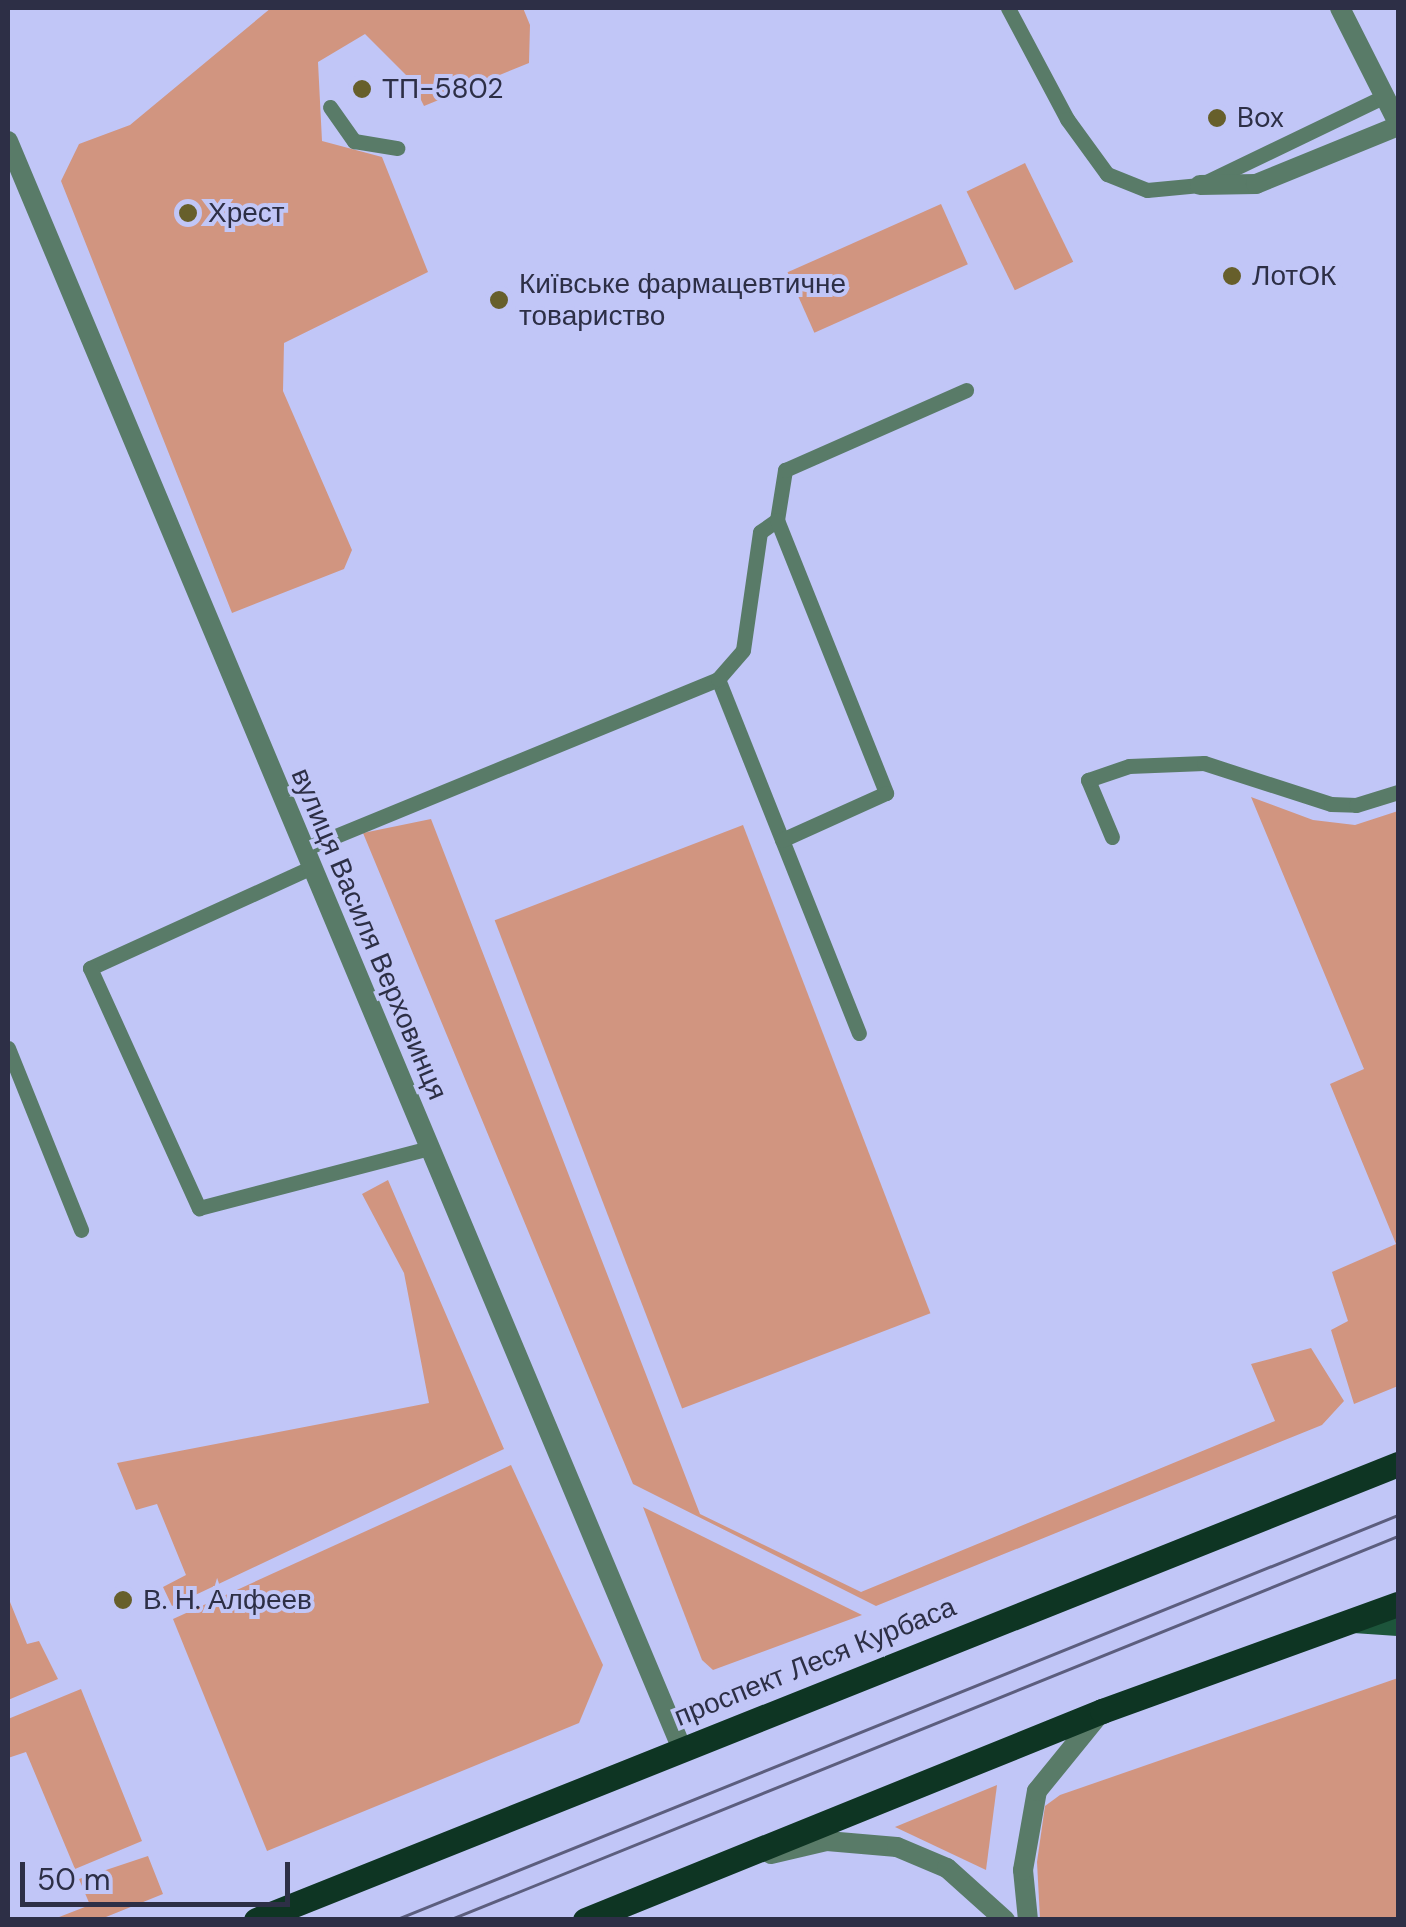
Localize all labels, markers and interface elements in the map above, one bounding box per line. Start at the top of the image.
place label: ТП-5802 [382,72,503,106]
marker: ТП-5802 [351,78,373,100]
place label: Box [1237,101,1284,135]
marker: Box [1206,107,1228,129]
place label: Хрест [208,196,285,230]
marker: Хрест [177,202,199,224]
place label: ЛотОК [1252,259,1336,293]
marker: ЛотОК [1221,265,1243,287]
place label: Київське фармацевтичне товариство [519,267,846,333]
marker: Київське фармацевтичне товариство [488,289,510,311]
street label: вулиця Василя Верховинця [284,763,454,1105]
place label: В. Н. Алфеев [143,1583,312,1617]
marker: В. Н. Алфеев [112,1589,134,1611]
street label: проспект Леся Курбаса [669,1590,961,1734]
scale bar [25,1842,295,1904]
text: 50 m [37,1860,111,1899]

